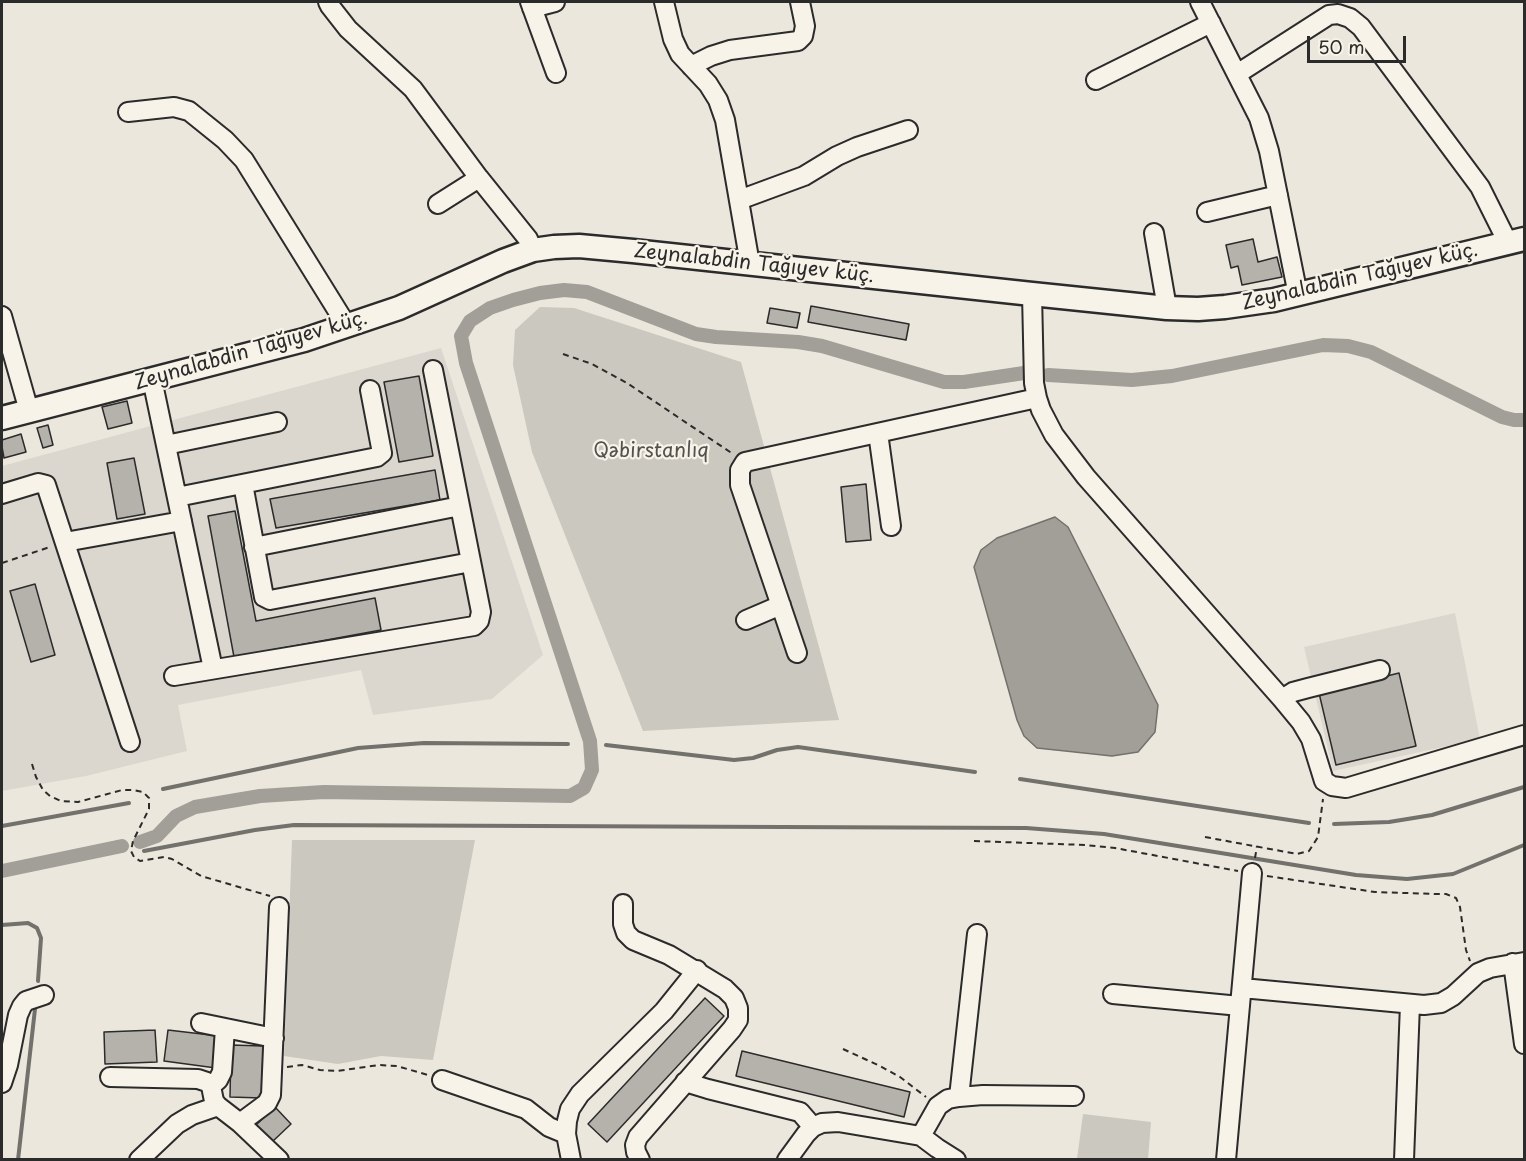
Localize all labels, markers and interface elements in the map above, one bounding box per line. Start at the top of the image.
scale bar [1310,24,1409,62]
text: 50 m [1318,33,1365,60]
street label: Zeynalabdin Tağıyev küç. [1240,238,1480,316]
street label: Zeynalabdin Tağıyev küç. [633,239,875,289]
street label: Zeynalabdin Tağıyev küç. [132,306,370,396]
park label: Qəbirstanlıq [593,439,709,463]

